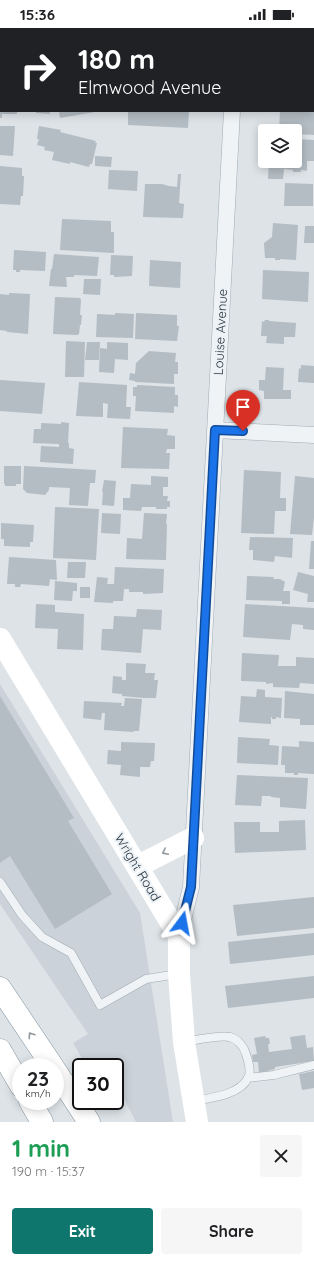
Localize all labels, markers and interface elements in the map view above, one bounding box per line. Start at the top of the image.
text: 15:36 [20,5,55,24]
text: 180 m [78,41,155,76]
icon: right [12,44,64,96]
text: Elmwood Avenue [78,76,221,99]
map controls [258,124,302,168]
button: layers [258,124,302,168]
street label: Louise Avenue [210,288,230,376]
pin [226,390,260,431]
icon: arrive [232,396,254,418]
street label: Wright Road [112,830,164,904]
one-way arrow [162,847,170,855]
position arrow [161,902,203,944]
one-way arrow [29,1032,36,1039]
speed limit sign: 30 [72,1058,124,1110]
text: 23 [27,1066,49,1091]
text: km/h [25,1087,51,1100]
text: 1 min [12,1133,70,1163]
button: close [260,1135,302,1177]
text: 190 m · 15:37 [12,1163,85,1179]
button: Exit [12,1208,153,1254]
button: Share [161,1208,302,1254]

